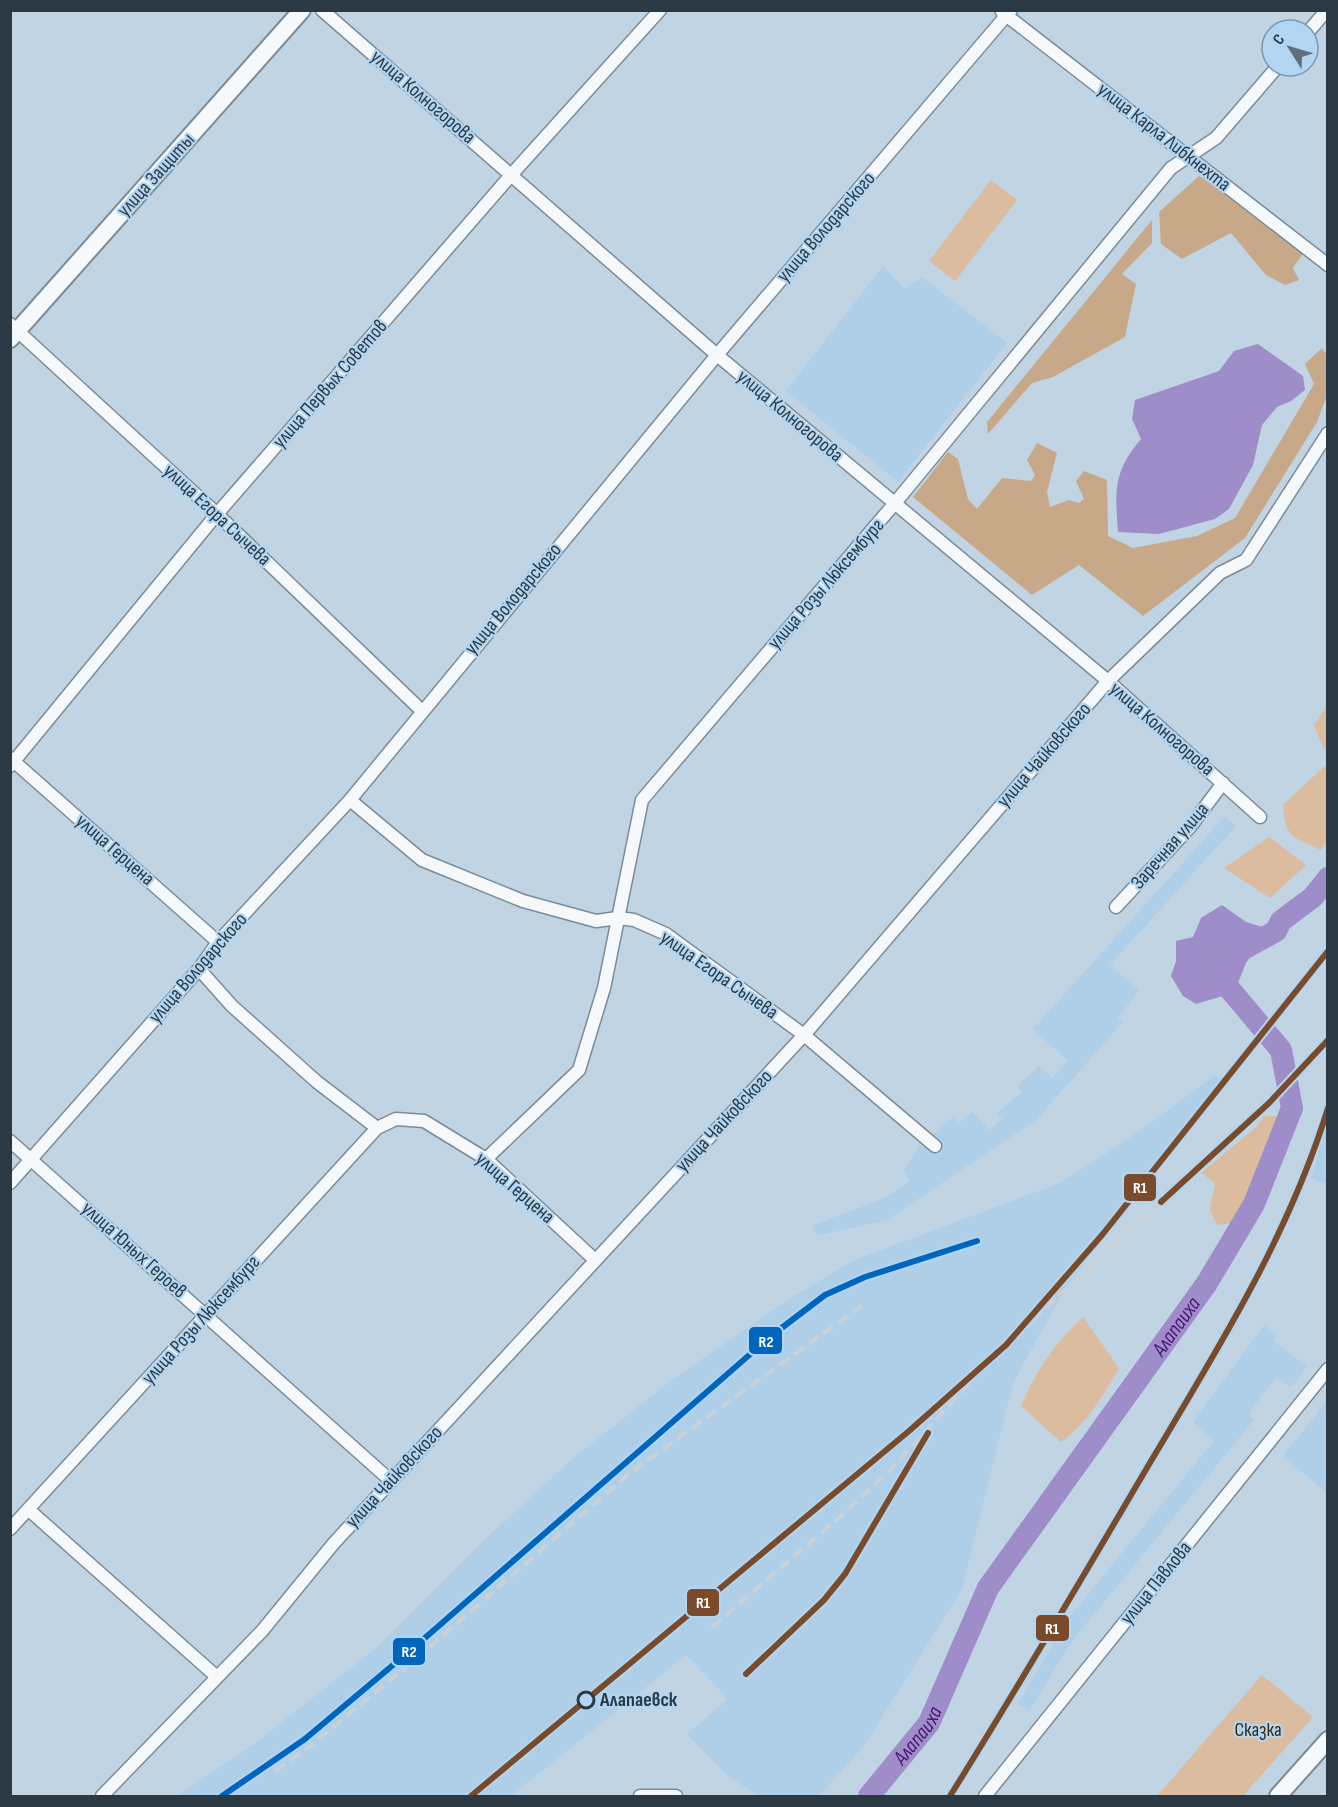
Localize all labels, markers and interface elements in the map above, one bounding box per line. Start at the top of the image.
north arrow [1260,18,1320,78]
text: С [1269,31,1289,49]
street label: улица Колногорова [366,45,480,149]
street label: улица Карла Либкнехта [1093,78,1235,196]
street label: улица Защиты [112,128,200,222]
street label: улица Володарского [772,167,880,287]
street label: улица Первых Советов [268,315,392,453]
street label: улица Колногорова [732,365,848,467]
street label: улица Егора Сычева [158,459,276,571]
street label: улица Розы Люксембург [763,514,889,654]
street label: улица Володарского [459,538,567,660]
street label: улица Колногорова [1105,677,1219,781]
street label: улица Чайковского [992,698,1096,812]
street label: Заречная улица [1126,798,1214,894]
street label: улица Герцена [71,809,159,891]
street label: улица Володарского [144,908,252,1028]
street label: улица Егора Сычева [655,925,783,1025]
street label: улица Чайковского [670,1065,778,1177]
street label: улица Герцена [471,1147,559,1229]
line badge: R1 [1123,1173,1157,1202]
text: R1 [1133,1179,1148,1198]
street label: улица Юных Героев [77,1197,191,1303]
street label: улица Розы Люксембург [137,1251,265,1389]
water label: Алапаиха [1146,1292,1206,1361]
line badge: R2 [748,1326,783,1355]
text: R2 [759,1333,773,1352]
street label: улица Чайковского [340,1421,448,1533]
street label: улица Павлова [1115,1537,1197,1629]
line badge: R1 [686,1588,720,1617]
text: R1 [696,1594,711,1613]
line badge: R1 [1035,1614,1070,1642]
text: R1 [1045,1620,1060,1639]
line badge: R2 [392,1637,426,1666]
text: R2 [402,1643,416,1662]
place label: Алапаевск [599,1688,678,1712]
marker: Алапаевск [577,1691,595,1709]
water label: Алапаиха [887,1702,947,1770]
park label: Сказка [1234,1718,1282,1742]

